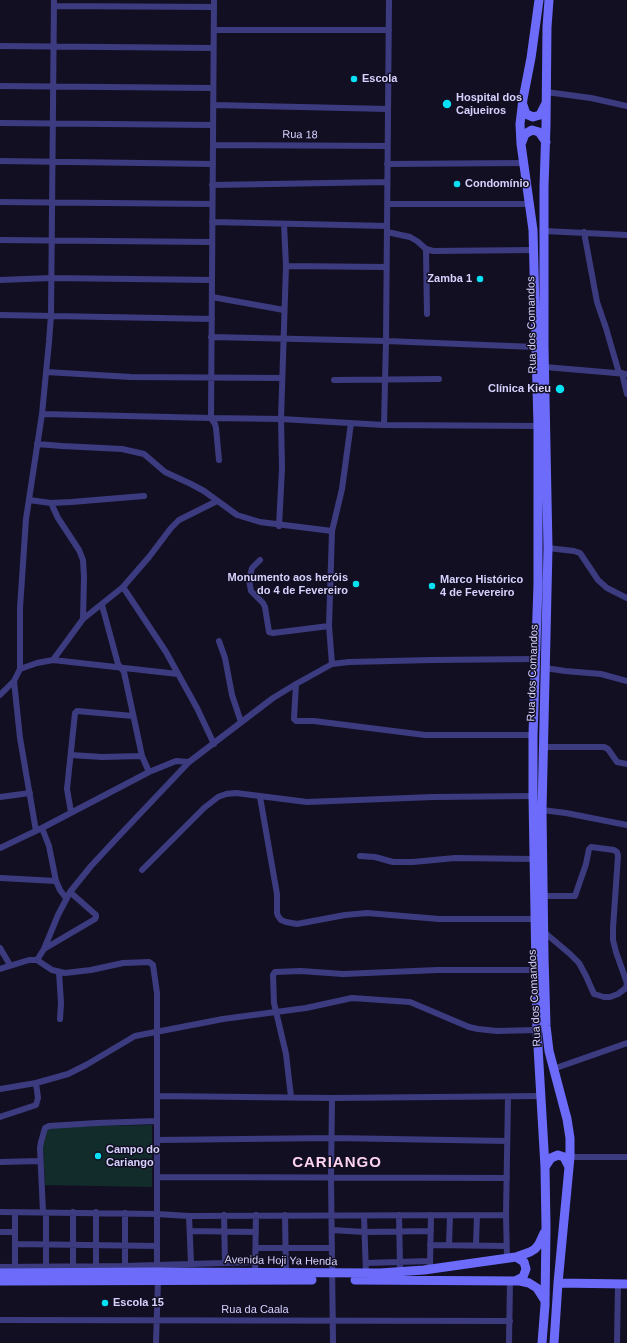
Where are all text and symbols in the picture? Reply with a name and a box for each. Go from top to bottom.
place label: Escola [362,72,397,86]
marker: Escola [349,74,359,84]
place label: Hospital dos Cajueiros [456,91,522,117]
marker: Hospital dos Cajueiros [441,98,453,110]
street label: Rua 18 [282,128,318,142]
place label: Condomínio [465,177,529,191]
marker: Condomínio [452,179,462,189]
place label: Zamba 1 [427,272,472,286]
marker: Zamba 1 [475,274,485,284]
street label: Rua dos Comandos [525,276,539,374]
place label: Clínica Kieu [488,382,551,396]
marker: Clínica Kieu [554,383,566,395]
place label: Monumento aos heróis do 4 de Fevereiro [228,571,348,597]
place label: Marco Histórico 4 de Fevereiro [440,573,523,599]
marker: Monumento aos heróis do 4 de Fevereiro [351,579,361,589]
marker: Marco Histórico 4 de Fevereiro [427,581,437,591]
street label: Rua dos Comandos [525,624,541,722]
street label: Rua dos Comandos [526,949,544,1047]
place label: Campo do Cariango [106,1143,160,1169]
marker: Campo do Cariango [93,1151,103,1161]
district label: CARIANGO [292,1154,382,1172]
street label: Avenida Hoji Ya Henda [225,1253,337,1269]
place label: Escola 15 [113,1296,164,1310]
marker: Escola 15 [100,1298,110,1308]
street label: Rua da Caala [221,1303,289,1317]

